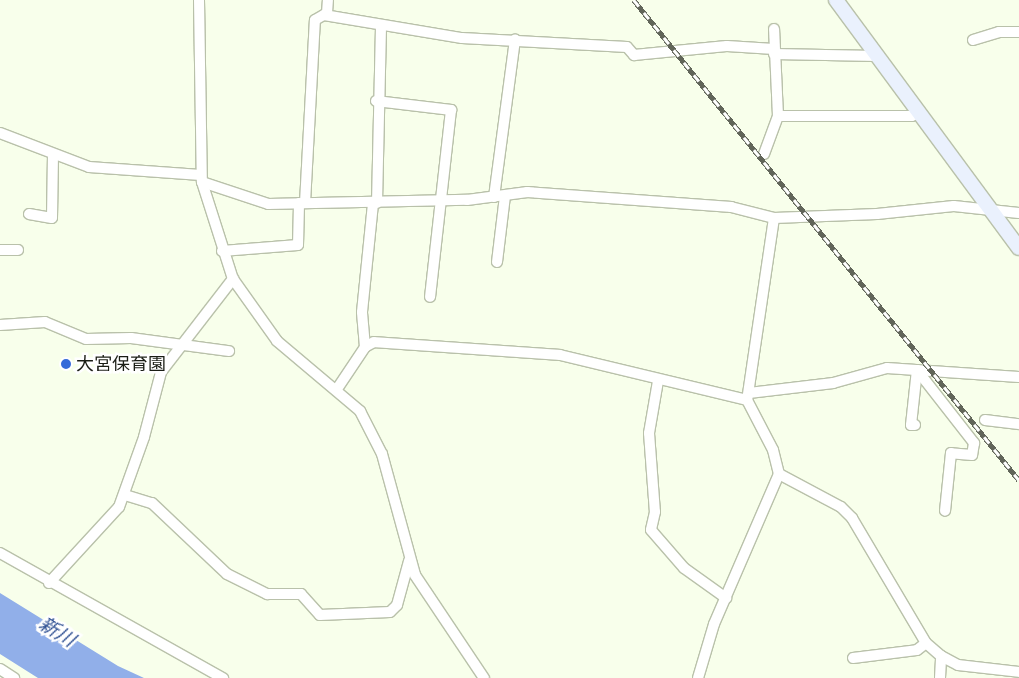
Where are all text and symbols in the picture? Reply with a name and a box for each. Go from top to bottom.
place label: 大宮保育園 [76,353,166,375]
marker: 大宮保育園 [60,358,72,370]
water label: 新川 [35,612,79,652]

